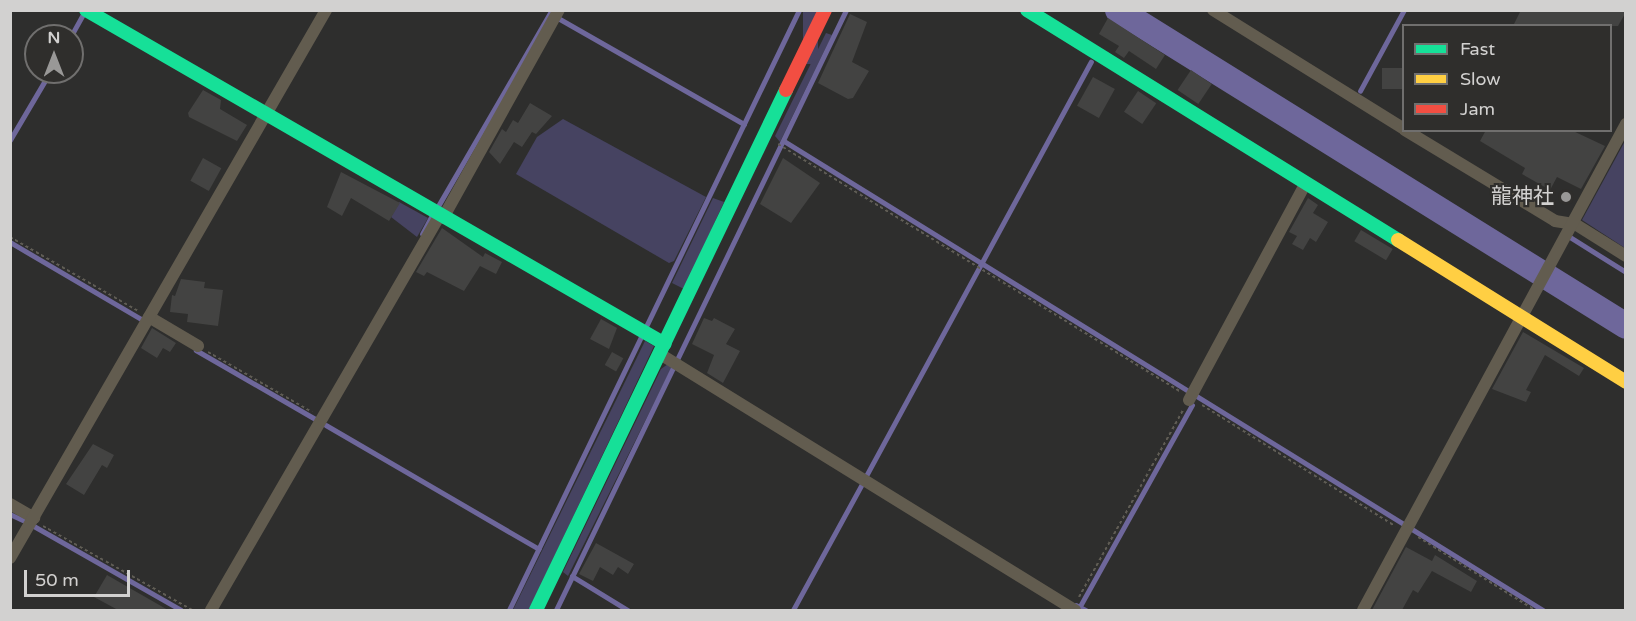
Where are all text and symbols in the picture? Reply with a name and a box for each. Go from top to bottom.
north arrow [24,24,84,84]
legend [1402,24,1612,132]
text: N [48,28,60,48]
text: Fast [1460,38,1495,60]
text: Slow [1460,68,1501,90]
text: Jam [1460,98,1495,120]
place label: 龍神社 [1491,184,1554,210]
marker: 龍神社 [1559,190,1573,204]
scale bar [27,558,134,596]
text: 50 m [35,569,79,591]

